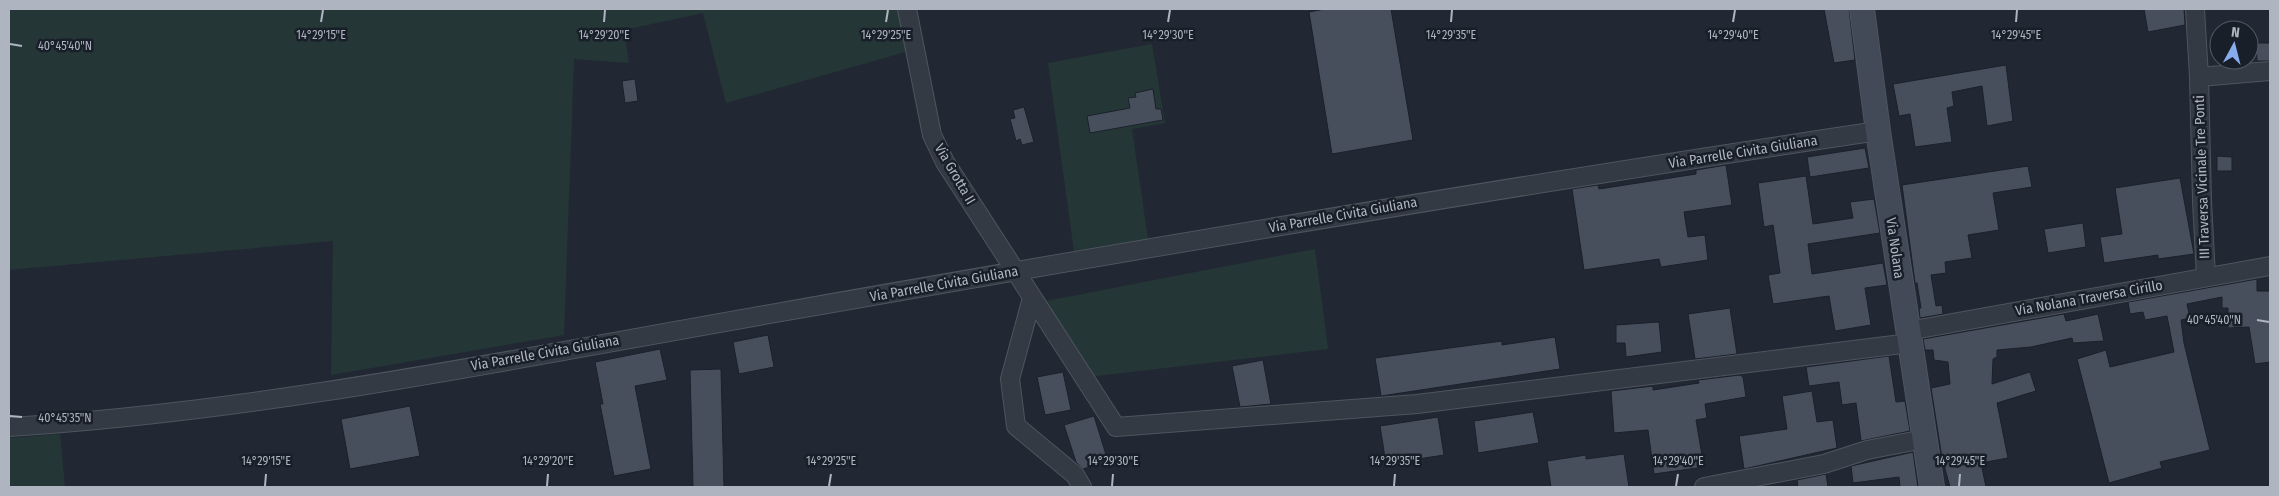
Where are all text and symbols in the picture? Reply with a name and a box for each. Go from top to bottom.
north arrow [2209,20,2259,70]
text: N [2230,24,2241,42]
text: 14°29'15"E [296,28,346,42]
text: 14°29'20"E [578,28,630,42]
text: 14°29'25"E [861,28,911,42]
text: 14°29'30"E [1142,28,1194,42]
text: 14°29'35"E [1426,28,1477,42]
text: 14°29'40"E [1707,28,1759,42]
text: 14°29'45"E [1991,28,2041,42]
text: 40°45'40"N [38,39,92,53]
street label: III Traversa Vicinale Tre Ponti [2191,95,2213,259]
street label: Via Parrelle Civita Giuliana [1667,132,1819,172]
street label: Via Grotta II [931,141,979,207]
street label: Via Parrelle Civita Giuliana [1268,194,1419,236]
street label: Via Nolana [1882,216,1908,280]
street label: Via Parrelle Civita Giuliana [869,263,1020,305]
street label: Via Nolana Traversa Cirillo [2014,277,2164,319]
text: 40°45'40"N [2187,313,2241,327]
street label: Via Parrelle Civita Giuliana [470,332,621,374]
text: 40°45'35"N [38,411,92,425]
text: 14°29'15"E [241,454,291,468]
text: 14°29'20"E [522,454,574,468]
text: 14°29'25"E [806,454,856,468]
text: 14°29'30"E [1087,454,1139,468]
text: 14°29'35"E [1370,454,1421,468]
text: 14°29'40"E [1652,454,1704,468]
text: 14°29'45"E [1935,454,1985,468]

